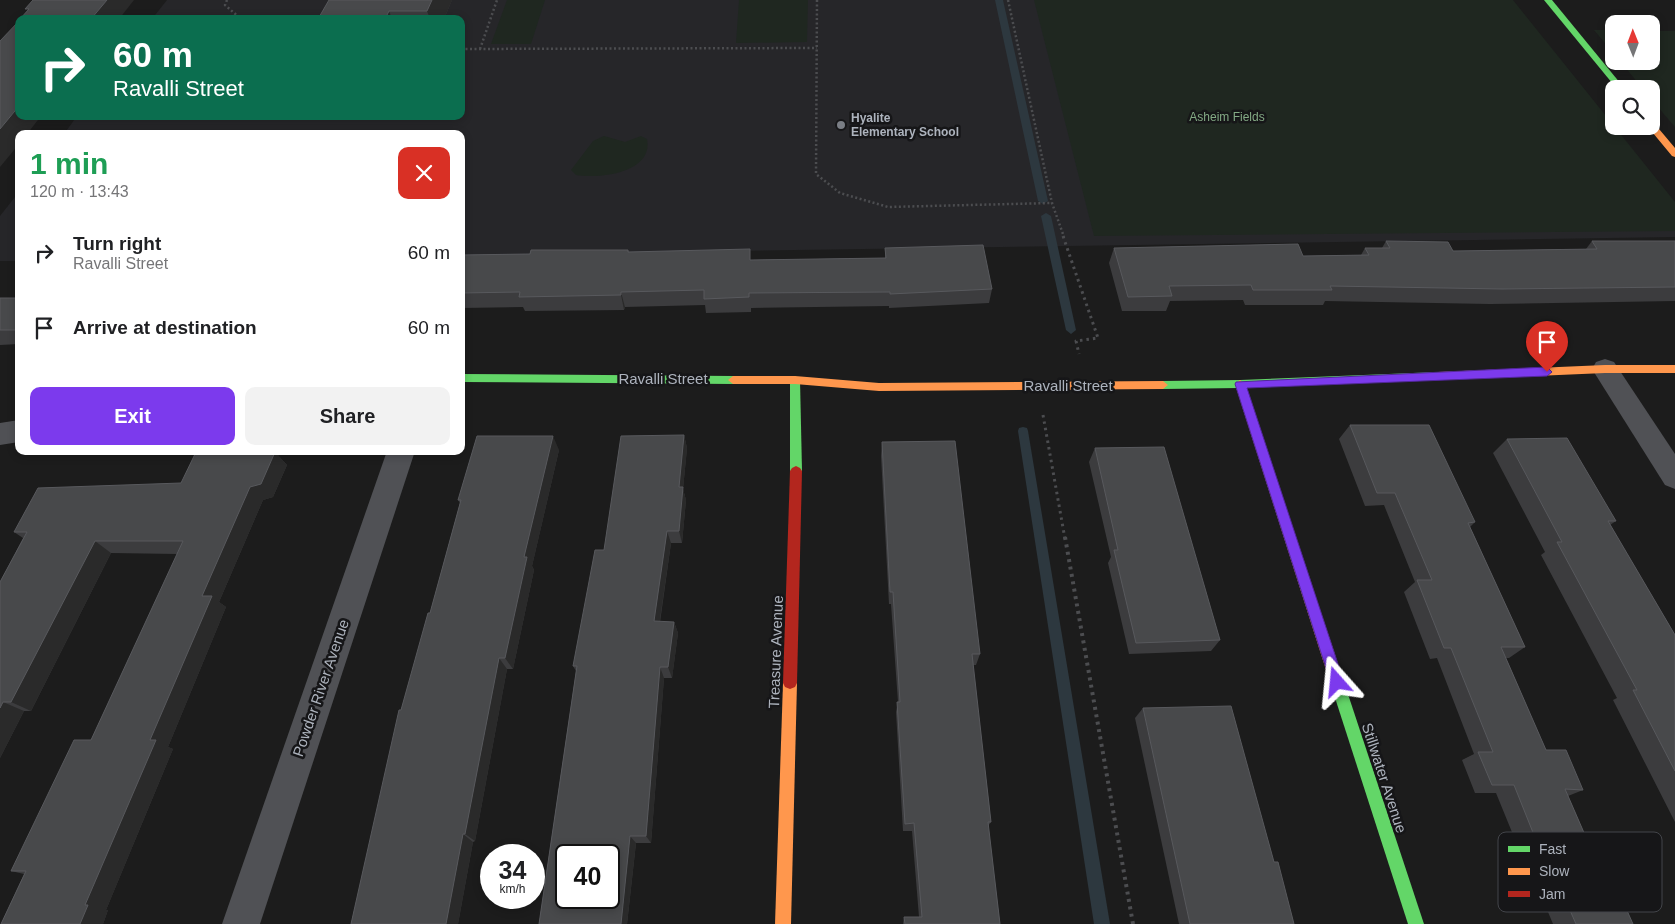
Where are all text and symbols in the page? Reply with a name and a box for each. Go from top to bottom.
north arrow [1605,15,1660,70]
map controls [1605,15,1660,135]
icon: right [30,35,95,100]
text: 60 m [113,35,193,74]
text: Ravalli Street [113,76,244,101]
button: search [1605,80,1660,135]
park label: Asheim Fields [1189,110,1265,124]
place label: Hyalite Elementary School [851,111,959,139]
marker: Hyalite Elementary School [835,119,847,131]
text: 1 min [30,147,108,180]
button: close [398,147,450,199]
text: 120 m · 13:43 [30,183,129,200]
text: Turn right [73,233,161,254]
icon: right [30,239,58,267]
text: 60 m [408,242,450,263]
text: Ravalli Street [73,255,168,272]
icon: arrive [30,314,58,342]
text: Arrive at destination [73,317,257,338]
text: 60 m [408,317,450,338]
pin [1526,321,1568,372]
icon: arrive [1533,328,1561,356]
street label: Ravalli Street [618,370,708,387]
street label: Ravalli Street [1023,377,1113,394]
button: Exit [30,387,235,445]
button: Share [245,387,450,445]
street label: Treasure Avenue [765,595,786,709]
street label: Powder River Avenue [289,617,352,759]
position arrow [1310,655,1362,707]
street label: Stillwater Avenue [1359,721,1410,835]
legend [1498,832,1662,912]
text: Fast [1539,841,1566,857]
speed limit sign: 40 [555,844,620,909]
text: 34 [499,856,526,884]
text: Slow [1539,863,1570,879]
text: km/h [499,882,526,896]
text: Jam [1539,886,1565,902]

